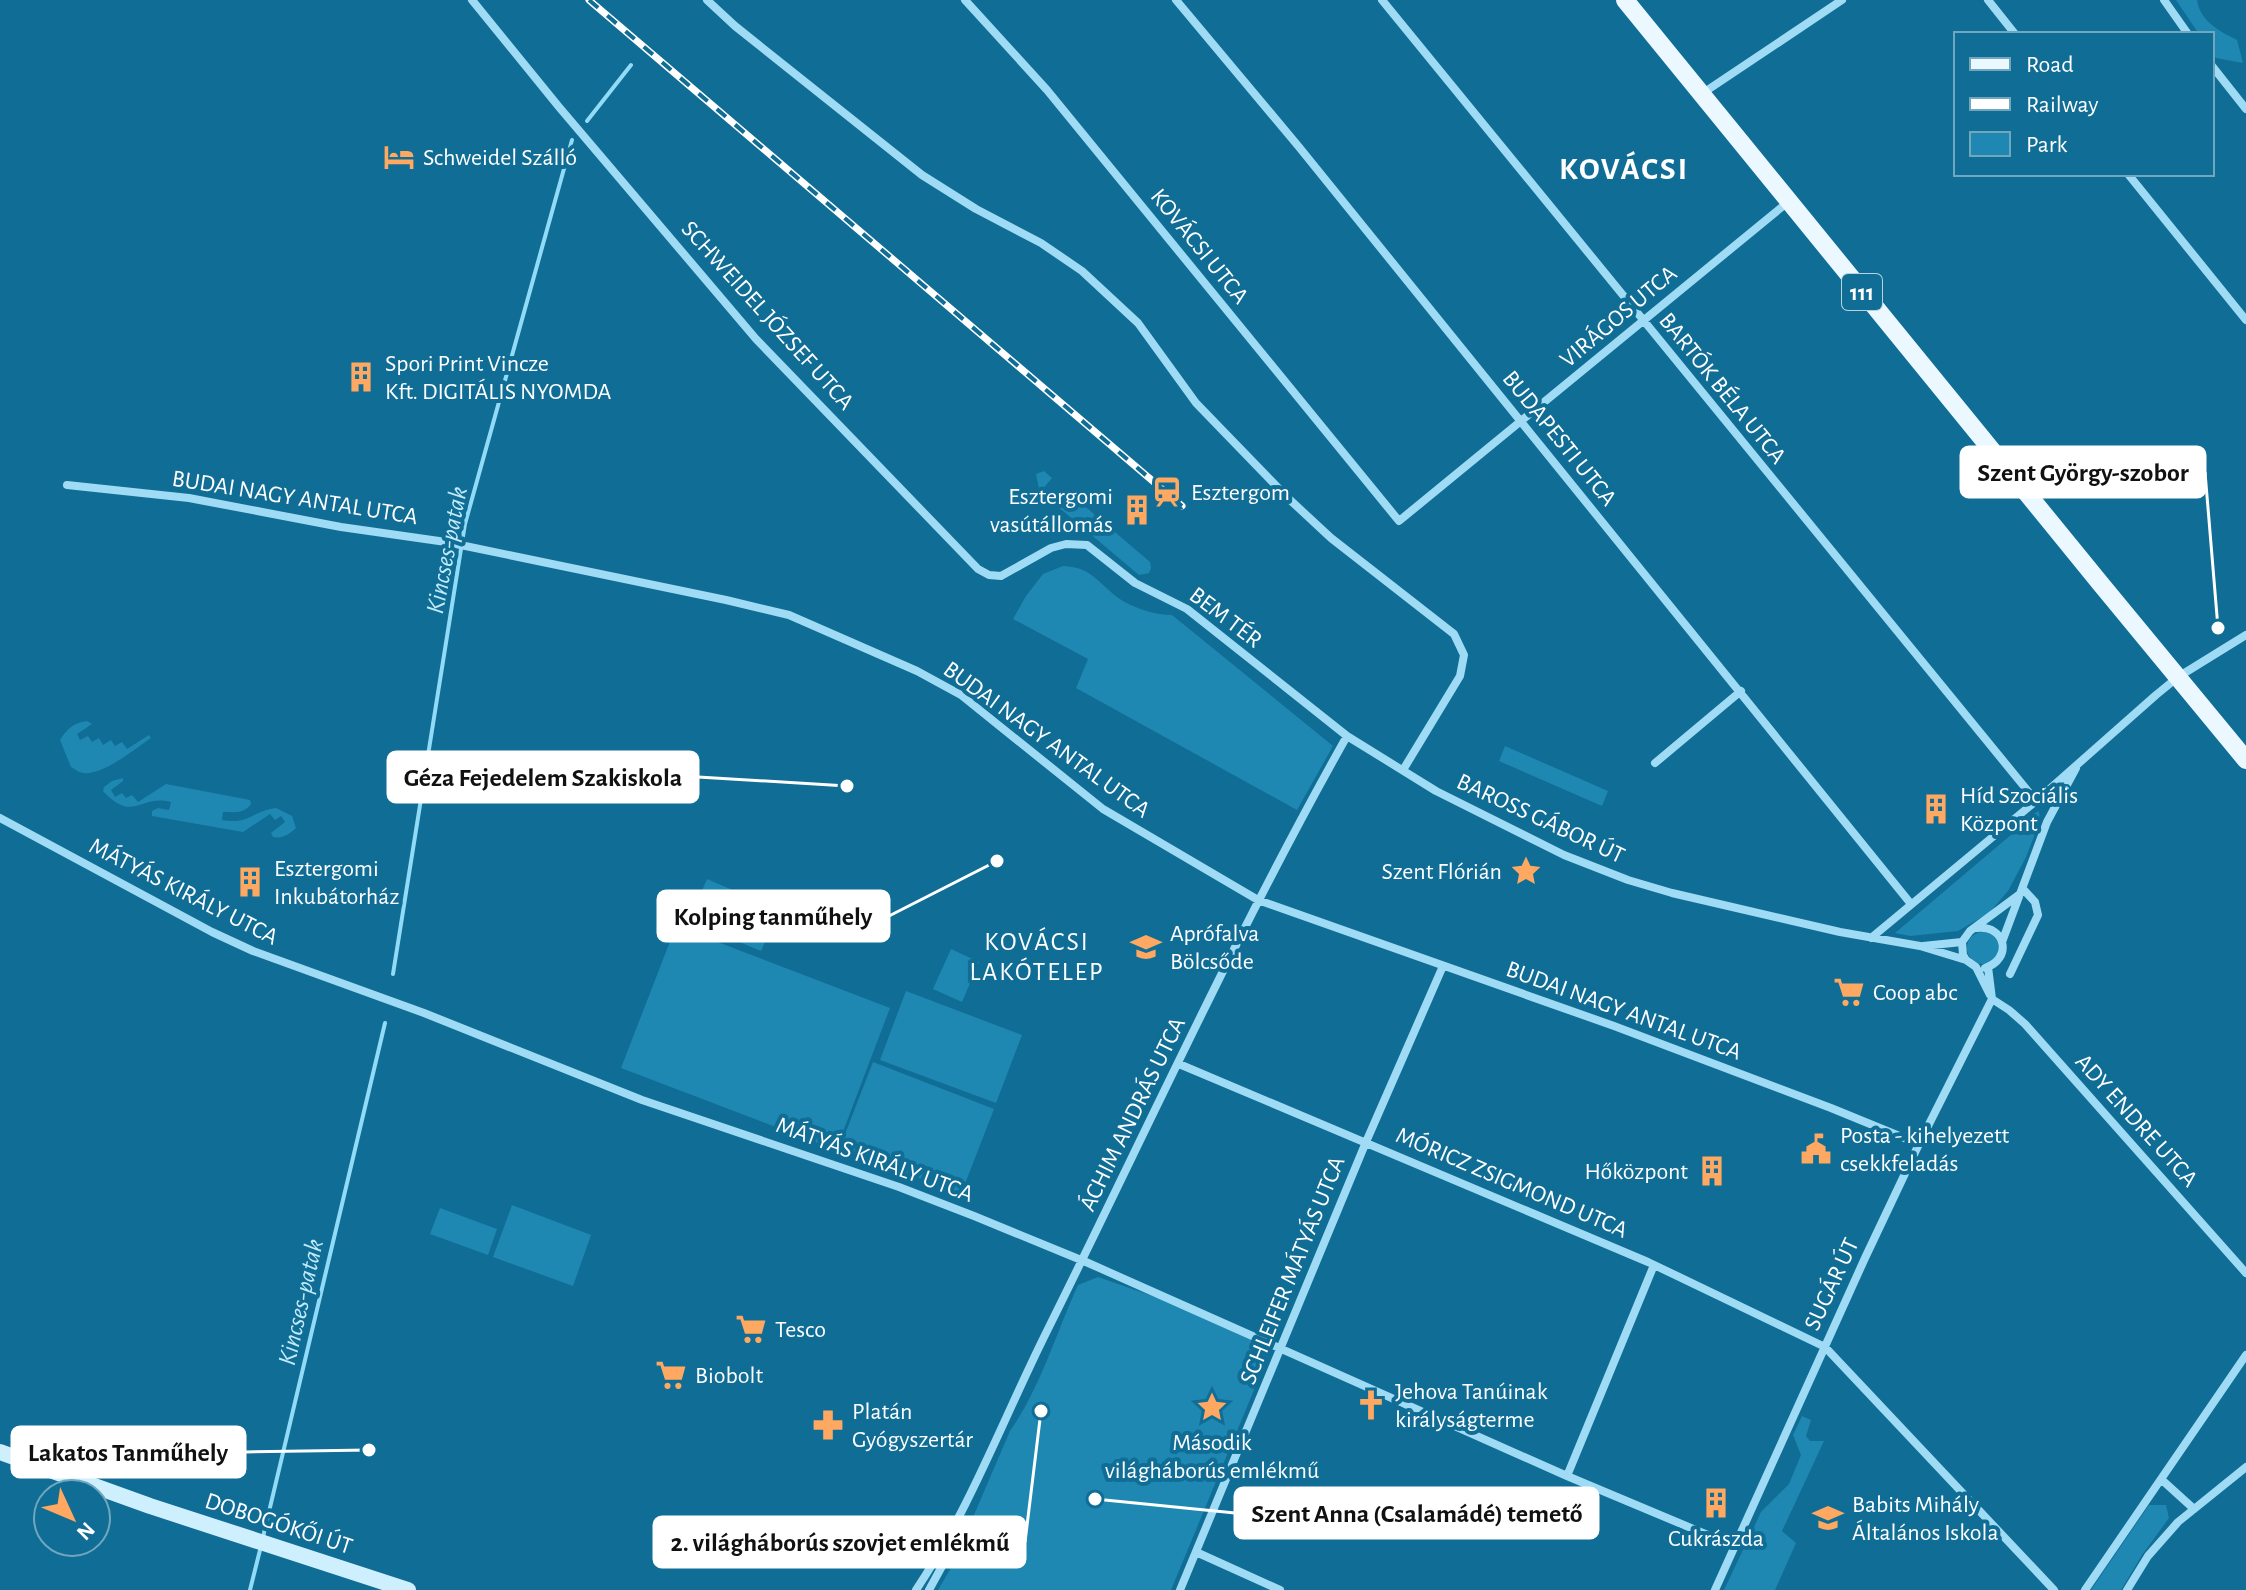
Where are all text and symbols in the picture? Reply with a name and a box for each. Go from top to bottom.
legend [1954,32,2214,176]
text: Road [2026,53,2074,77]
text: Railway [2026,93,2098,117]
text: Park [2026,133,2067,157]
hotel icon: Schweidel Szálló [382,140,416,174]
place label: Schweidel Szálló [423,146,577,170]
district label: KOVÁCSI [1559,151,1689,185]
street label: KOVÁCSI UTCA [1146,183,1254,309]
street label: SCHWEIDEL JÓZSEF UTCA [676,215,860,415]
street label: VIRÁGOS UTCA [1555,260,1682,372]
road number: 111 [1842,274,1882,310]
street label: BARTÓK BÉLA UTCA [1654,307,1792,469]
place label: Spori Print Vincze Kft. DIGITÁLIS NYOMDA [385,352,612,404]
building icon: Spori Print Vincze Kft. DIGITÁLIS NYOMDA [344,360,378,394]
street label: BUDAPESTI UTCA [1498,366,1621,511]
callout: Szent György-szobor [1961,447,2205,497]
text: Szent György-szobor [1977,460,2189,486]
street label: BUDAI NAGY ANTAL UTCA [170,467,420,529]
station icon: Esztergom [1150,475,1184,509]
place label: Esztergom [1191,481,1290,505]
water label: Kincses-patak [422,484,472,616]
place label: Esztergomi vasútállomás [990,485,1113,537]
building icon: Esztergomi vasútállomás [1120,493,1154,527]
street label: BEM TÉR [1185,581,1267,653]
street label: BUDAI NAGY ANTAL UTCA [939,657,1154,823]
callout: Géza Fejedelem Szakiskola [388,752,698,802]
text: Géza Fejedelem Szakiskola [404,765,682,791]
street label: BAROSS GÁBOR ÚT [1453,768,1629,868]
place label: Híd Szociális Központ [1960,784,2078,836]
building icon: Híd Szociális Központ [1919,792,1953,826]
street label: MÁTYÁS KIRÁLY UTCA [85,832,283,950]
place icon: Szent Flórián [1509,854,1543,888]
place label: Esztergomi Inkubátorház [274,857,399,909]
place label: Szent Flórián [1381,860,1502,884]
building icon: Esztergomi Inkubátorház [233,865,267,899]
callout: Kolping tanműhely [658,891,889,941]
text: Kolping tanműhely [674,904,873,930]
place label: Aprófalva Bölcsőde [1170,922,1259,974]
district label: KOVÁCSI LAKÓTELEP [969,927,1105,985]
school or university icon: Aprófalva Bölcsőde [1129,930,1163,964]
street label: BUDAI NAGY ANTAL UTCA [1503,957,1745,1065]
supermarket icon: Coop abc [1832,975,1866,1009]
place label: Coop abc [1873,981,1957,1005]
street label: ÁCHIM ANDRÁS UTCA [1074,1013,1190,1215]
street label: ADY ENDRE UTCA [2071,1050,2202,1192]
street label: MÁTYÁS KIRÁLY UTCA [773,1111,977,1207]
street label: MÓRICZ ZSIGMOND UTCA [1392,1121,1632,1243]
place label: Posta - kihelyezett csekkfeladás [1840,1124,2010,1176]
public building icon: Posta - kihelyezett csekkfeladás [1799,1132,1833,1166]
street label: SCHLEIFER MÁTYÁS UTCA [1234,1152,1350,1388]
building icon: Hőközpont [1695,1154,1729,1188]
place label: Hőközpont [1585,1160,1688,1184]
street label: SUGÁR ÚT [1798,1234,1864,1334]
water label: Kincses-patak [274,1237,328,1368]
supermarket icon: Tesco [734,1312,768,1346]
place label: Tesco [775,1318,826,1342]
supermarket icon: Biobolt [654,1358,688,1392]
place label: Biobolt [695,1364,764,1388]
place label: Jehova Tanúinak királyságterme [1395,1380,1548,1432]
church icon: Jehova Tanúinak királyságterme [1354,1388,1388,1422]
place icon: Második világháborús emlékmű [1195,1390,1229,1424]
place label: Platán Gyógyszertár [852,1400,973,1452]
pharmacy icon: Platán Gyógyszertár [811,1408,845,1442]
callout: Lakatos Tanműhely [12,1427,245,1477]
place label: Második világháborús emlékmű [1105,1431,1319,1483]
text: Lakatos Tanműhely [28,1440,229,1466]
north arrow [32,1478,112,1558]
building icon: Cukrászda [1699,1486,1733,1520]
street label: DOBOGÓKŐI ÚT [202,1487,356,1559]
callout: Szent Anna (Csalamádé) temető [1235,1488,1598,1538]
place label: Babits Mihály Általános Iskola [1852,1493,1999,1545]
text: Szent Anna (Csalamádé) temető [1251,1501,1583,1527]
school or university icon: Babits Mihály Általános Iskola [1811,1501,1845,1535]
callout: 2. világháborús szovjet emlékmű [654,1517,1025,1567]
text: N [72,1518,99,1544]
place label: Cukrászda [1668,1527,1764,1551]
text: 2. világháborús szovjet emlékmű [670,1530,1010,1556]

